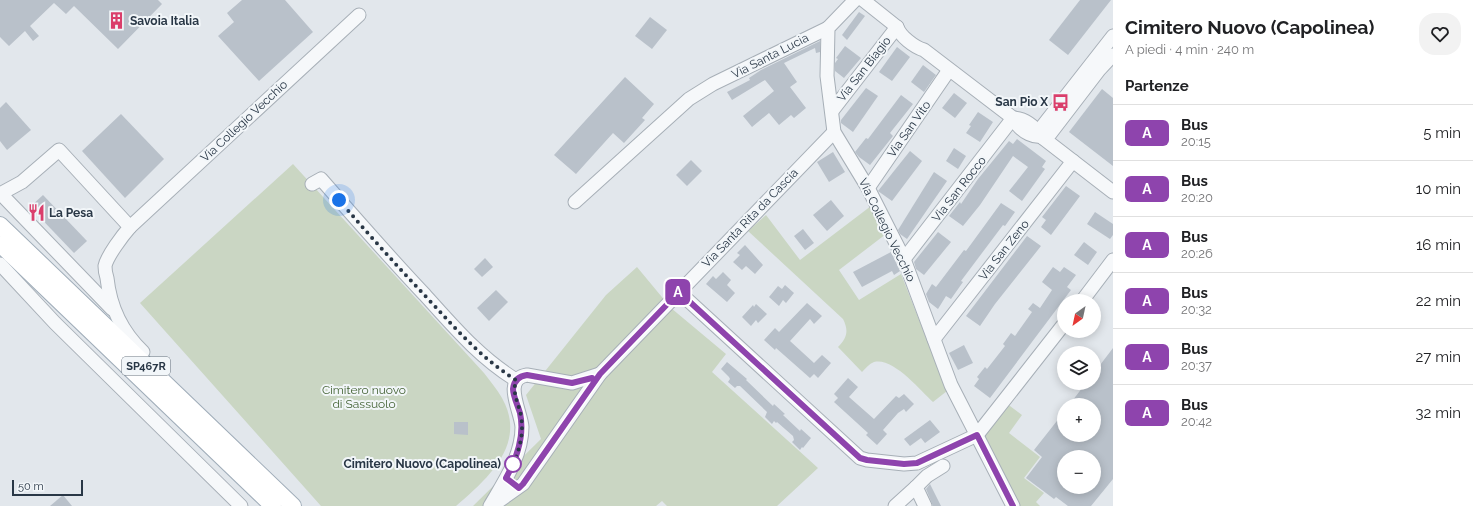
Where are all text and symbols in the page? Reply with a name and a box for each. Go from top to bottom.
building icon: Savoia Italia [107,11,127,31]
button: heart [1419,13,1461,55]
place label: Savoia Italia [130,14,199,28]
text: Cimitero Nuovo (Capolinea) [1125,16,1374,38]
street label: Via Santa Lucia [729,31,811,81]
street label: Via San Biagio [834,34,894,104]
text: A piedi · 4 min · 240 m [1125,42,1254,57]
street label: Via Collegio Vecchio [198,77,290,165]
text: Partenze [1125,77,1189,95]
bus stop icon: San Pio X [1051,92,1071,112]
place label: San Pio X [995,95,1048,109]
street label: Via San Vito [884,98,934,160]
text: Bus [1181,116,1208,134]
text: 5 min [1423,124,1461,142]
text: A [1142,125,1152,141]
text: 20:15 [1181,134,1211,149]
street label: Via San Rocco [929,153,989,225]
street label: Via Santa Rita da Cascia [699,166,801,270]
text: Bus [1181,172,1208,190]
street label: Via Collegio Vecchio [856,176,918,284]
text: 10 min [1416,180,1461,198]
text: A [1142,181,1152,197]
your location [329,190,349,210]
text: 20:20 [1181,190,1213,205]
restaurant icon: La Pesa [26,203,46,223]
place label: La Pesa [49,206,93,220]
street label: Via San Zeno [976,217,1032,283]
text: Bus [1181,228,1208,246]
text: 16 min [1416,236,1461,254]
text: A [1142,237,1152,253]
text: 20:26 [1181,246,1213,261]
line badge: A [665,279,691,305]
text: A [673,284,683,300]
text: Bus [1181,284,1208,302]
text: 22 min [1416,292,1461,310]
text: A [1142,293,1152,309]
north arrow [1057,294,1101,338]
map controls [1057,294,1101,494]
text: 20:32 [1181,302,1212,317]
text: Bus [1181,340,1208,358]
button: layers [1057,346,1101,390]
text: 27 min [1416,348,1461,366]
text: A [1142,349,1152,365]
road number: SP467R [122,357,170,375]
text: 20:37 [1181,358,1212,373]
park label: Cimitero nuovo di Sassuolo [322,383,406,411]
text: Bus [1181,396,1208,414]
button: + [1057,398,1101,442]
text: 32 min [1416,404,1461,422]
text: A [1142,405,1152,421]
text: 20:42 [1181,414,1212,429]
button: − [1057,450,1101,494]
marker: Cimitero Nuovo (Capolinea) [504,455,522,473]
place label: Cimitero Nuovo (Capolinea) [344,457,501,471]
scale bar [12,478,83,497]
text: 50 m [18,480,44,493]

